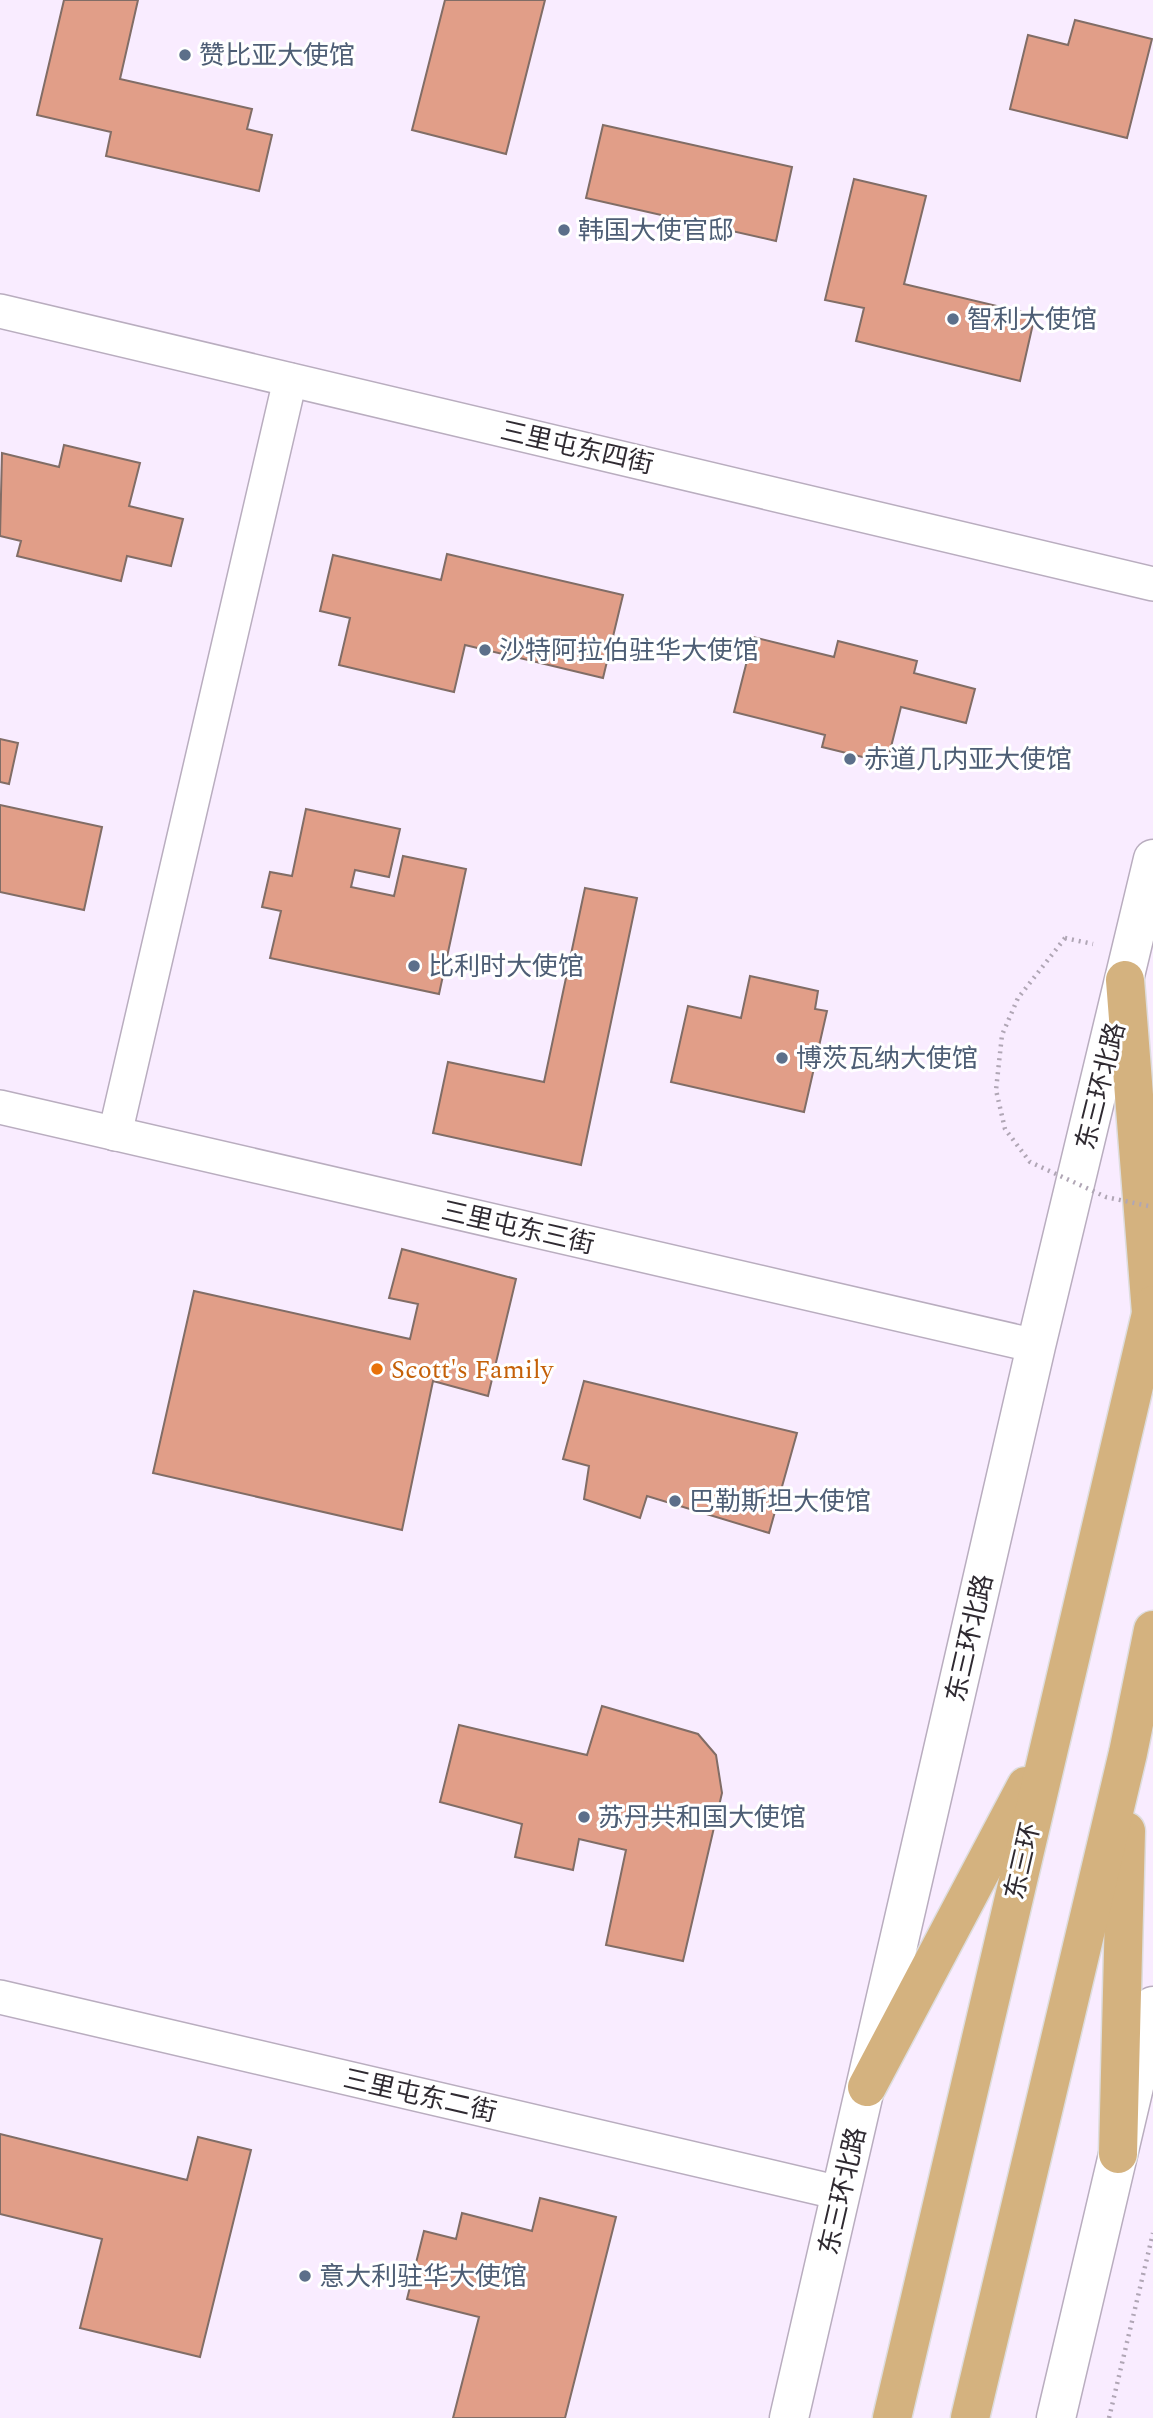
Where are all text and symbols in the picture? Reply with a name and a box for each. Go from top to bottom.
place label: 赞比亚大使馆 [199,36,355,76]
marker: 赞比亚大使馆 [177,47,193,63]
place label: 韩国大使官邸 [578,211,734,251]
marker: 韩国大使官邸 [556,222,572,238]
place label: 智利大使馆 [967,300,1097,340]
marker: 智利大使馆 [945,311,961,327]
street label: 三里屯东四街 [496,411,657,485]
place label: 沙特阿拉伯驻华大使馆 [499,631,759,671]
marker: 沙特阿拉伯驻华大使馆 [477,642,493,658]
place label: 赤道几内亚大使馆 [864,740,1072,780]
marker: 赤道几内亚大使馆 [842,751,858,767]
place label: 比利时大使馆 [428,947,584,987]
marker: 比利时大使馆 [406,958,422,974]
street label: 东三环北路 [1066,1018,1136,1154]
place label: 博茨瓦纳大使馆 [796,1039,978,1079]
marker: 博茨瓦纳大使馆 [774,1050,790,1066]
street label: 三里屯东三街 [437,1191,598,1265]
place label: Scott's Family [391,1350,555,1390]
marker: Scott's Family [369,1361,385,1377]
place label: 巴勒斯坦大使馆 [689,1482,871,1522]
marker: 巴勒斯坦大使馆 [667,1493,683,1509]
street label: 东三环北路 [936,1570,1004,1706]
place label: 苏丹共和国大使馆 [598,1798,806,1838]
marker: 苏丹共和国大使馆 [576,1809,592,1825]
street label: 东三环 [995,1819,1051,1904]
street label: 三里屯东二街 [339,2059,500,2133]
street label: 东三环北路 [809,2123,877,2259]
place label: 意大利驻华大使馆 [319,2257,527,2297]
marker: 意大利驻华大使馆 [297,2268,313,2284]

